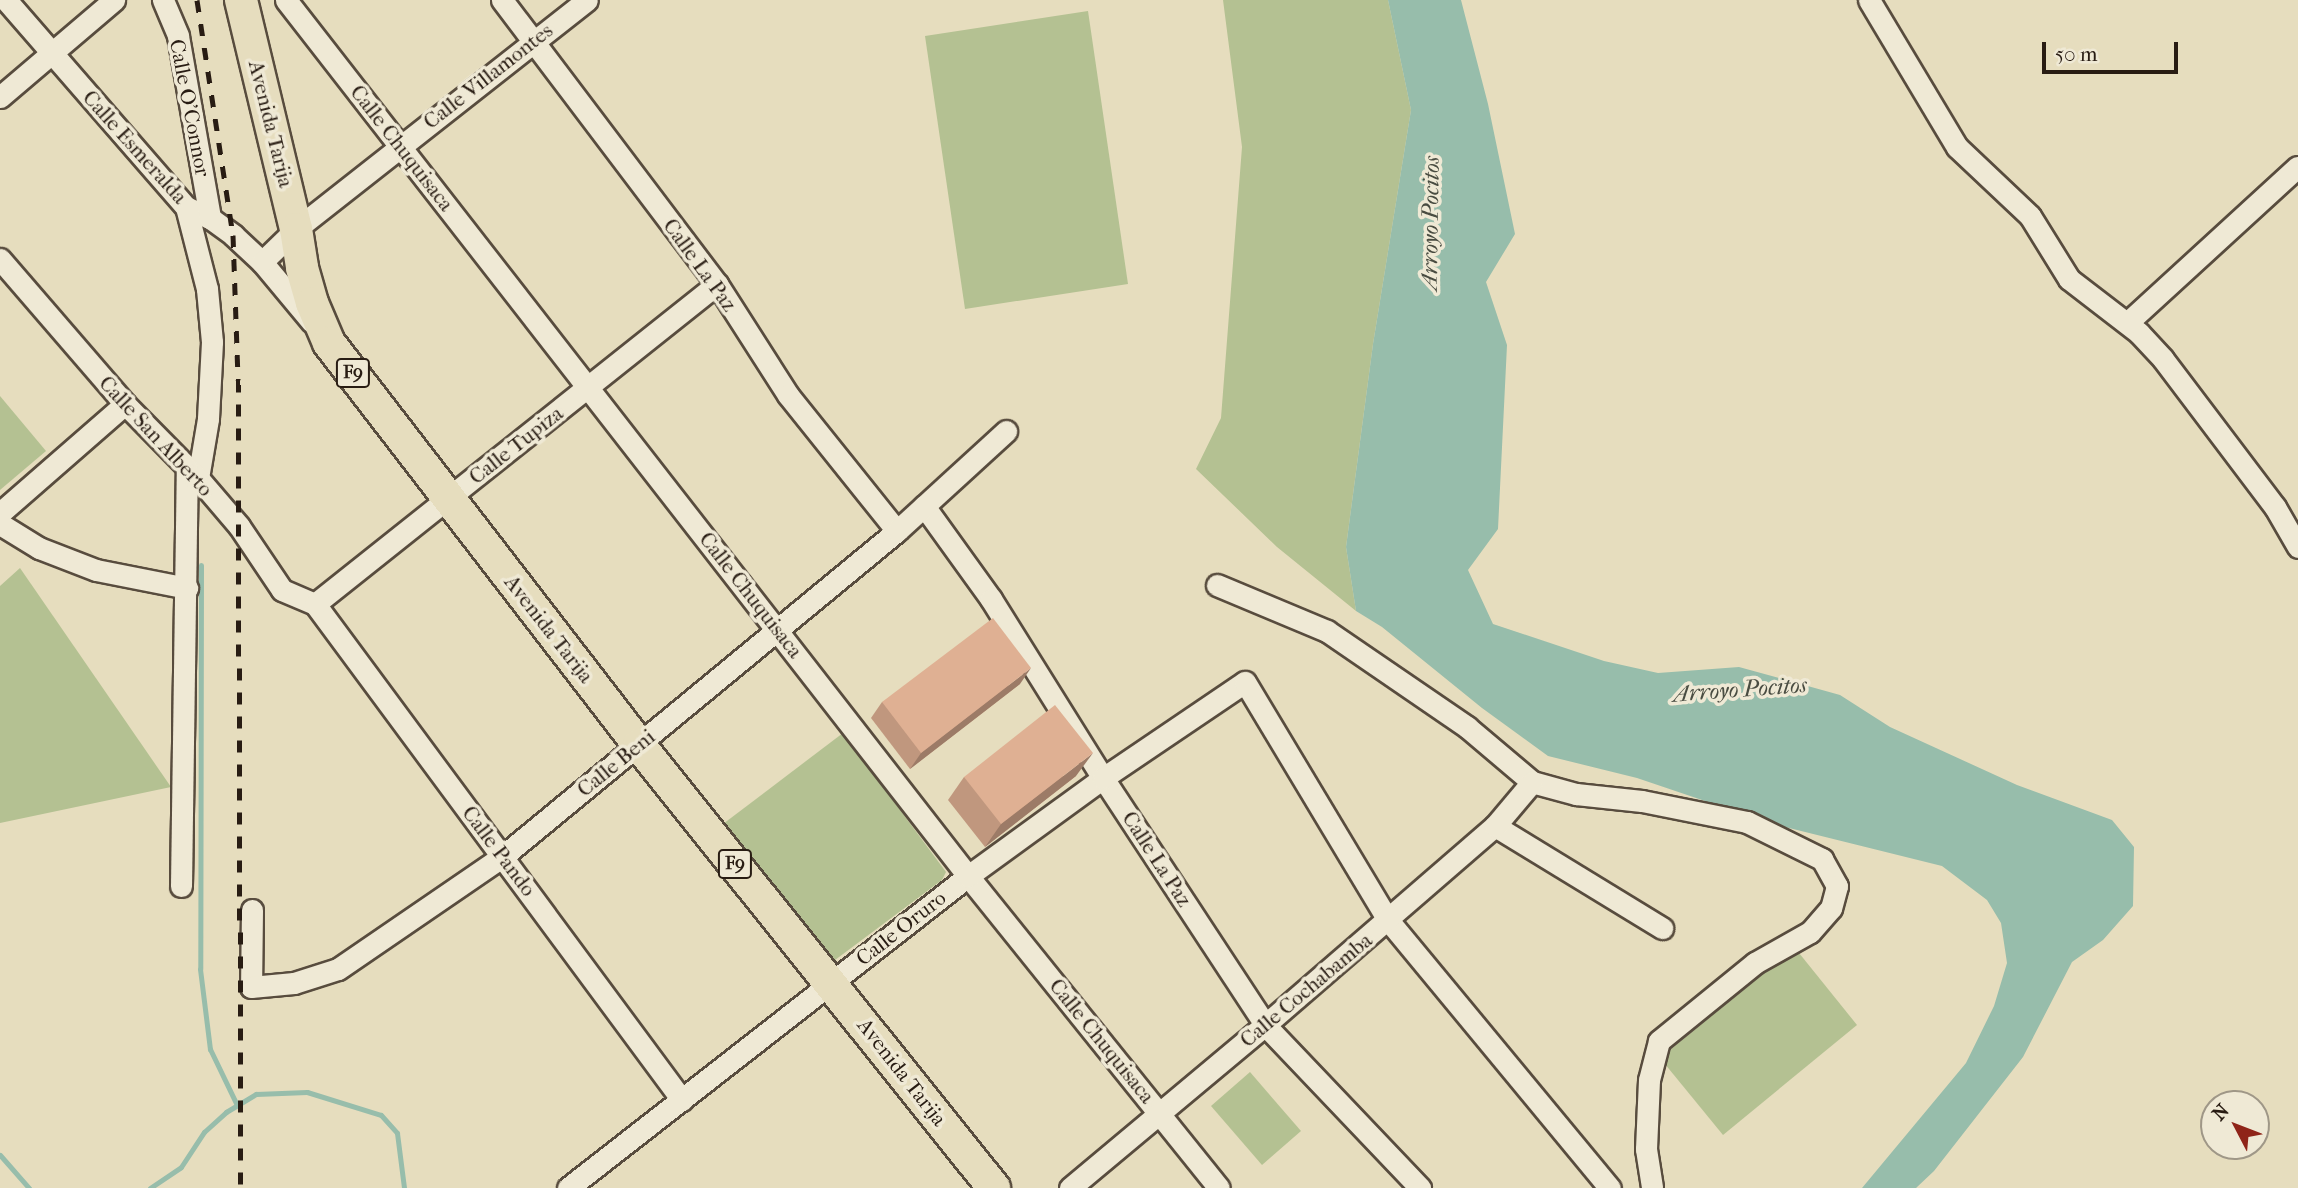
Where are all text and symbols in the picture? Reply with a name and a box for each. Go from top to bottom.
street label: Calle Villamontes [418,18,558,134]
scale bar [2046,28,2182,72]
street label: Calle O'Connor [164,37,216,179]
text: 50 m [2055,42,2098,66]
street label: Avenida Tarija [243,58,299,190]
street label: Calle Chuquisaca [345,80,459,216]
street label: Calle Esmeralda [77,85,193,209]
water label: Arroyo Pocitos [1416,156,1446,290]
street label: Calle La Paz [658,214,742,316]
road number: F9 [336,358,370,388]
street label: Calle San Alberto [94,371,218,501]
street label: Calle Tupiza [464,401,568,489]
street label: Calle Chuquisaca [694,527,808,663]
street label: Avenida Tarija [499,570,599,688]
water label: Arroyo Pocitos [1672,672,1808,708]
street label: Calle Beni [572,724,660,802]
street label: Calle Pando [457,801,541,901]
street label: Calle La Paz [1117,807,1197,911]
road number: F9 [718,848,752,880]
street label: Calle Oruro [851,885,951,971]
street label: Calle Cochabamba [1235,927,1377,1053]
street label: Calle Chuquisaca [1044,974,1160,1108]
street label: Avenida Tarija [852,1013,952,1131]
north arrow [2200,1090,2270,1160]
text: N [2208,1100,2234,1125]

